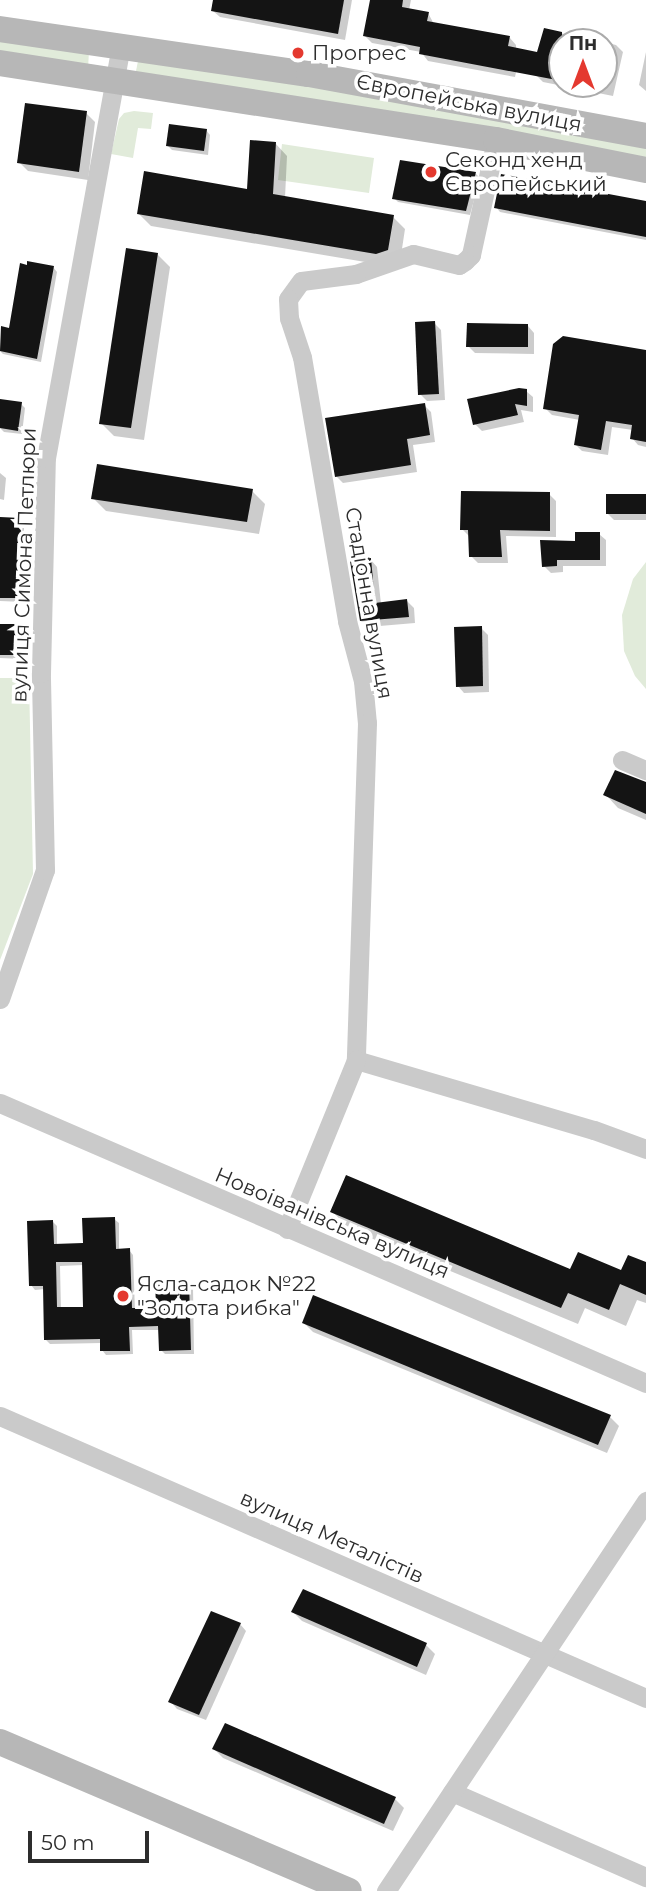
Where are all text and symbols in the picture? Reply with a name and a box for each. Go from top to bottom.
north arrow [548,28,618,98]
text: Пн [569,32,597,55]
place label: Прогрес [312,40,406,66]
marker: Прогрес [290,45,306,61]
street label: Європейська вулиця [354,69,584,137]
place label: Секонд хенд Європейський [445,147,607,197]
marker: Секонд хенд Європейський [423,164,439,180]
street label: вулиця Симона Петлюри [7,427,41,703]
street label: Стадіонна вулиця [340,505,398,701]
street label: Новоіванівська вулиця [211,1162,453,1284]
place label: Ясла-садок №22 "Золота рибка" [137,1271,316,1321]
marker: Ясла-садок №22 "Золота рибка" [115,1288,131,1304]
street label: вулиця Металістів [236,1485,428,1589]
scale bar [32,1818,152,1862]
text: 50 m [41,1830,95,1855]

